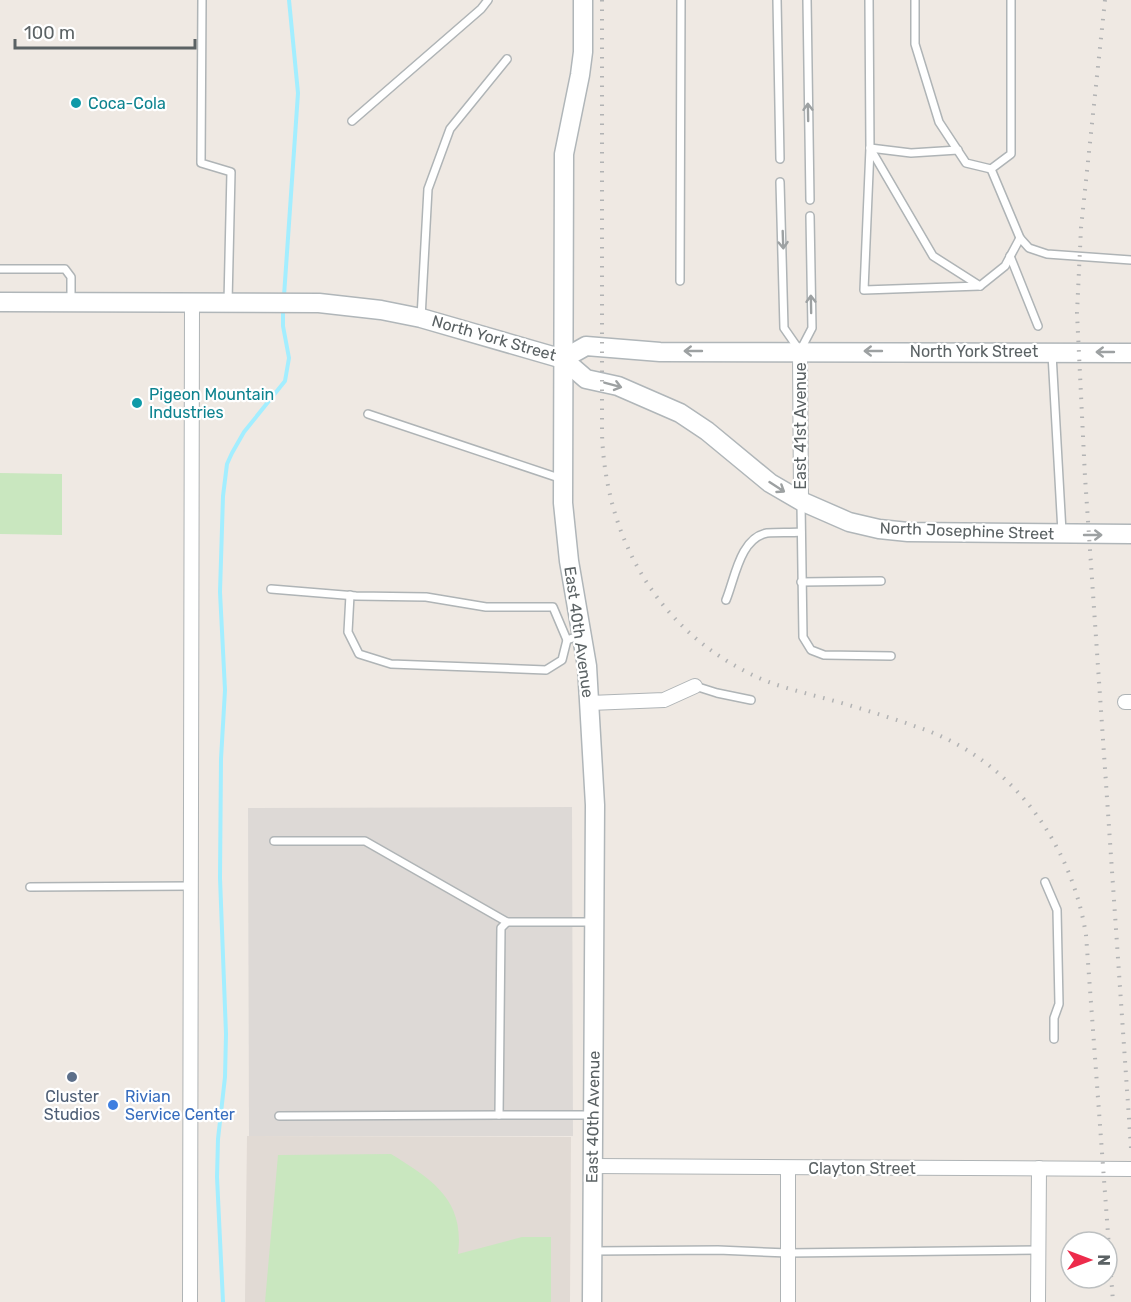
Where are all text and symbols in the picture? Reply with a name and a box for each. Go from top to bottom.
scale bar [15,12,195,50]
text: 100 m [24,22,75,44]
place label: Coca-Cola [88,94,166,113]
marker: Coca-Cola [69,96,83,110]
one-way arrow [802,103,814,123]
one-way arrow [777,230,788,250]
one-way arrow [805,295,817,315]
street label: North York Street [430,311,558,365]
street label: North York Street [910,342,1038,361]
one-way arrow [684,345,704,357]
one-way arrow [864,345,884,357]
one-way arrow [1095,346,1115,358]
street label: East 41st Avenue [791,362,810,490]
one-way arrow [603,380,622,392]
place label: Pigeon Mountain Industries [149,385,274,422]
marker: Pigeon Mountain Industries [130,396,144,410]
one-way arrow [768,482,785,494]
street label: North Josephine Street [879,518,1055,544]
one-way arrow [1082,529,1102,541]
street label: East 40th Avenue [560,565,598,699]
street label: East 40th Avenue [582,1051,604,1183]
marker: Cluster Studios [65,1070,79,1084]
place label: Cluster Studios [44,1087,100,1124]
place label: Rivian Service Center [125,1087,235,1124]
marker: Rivian Service Center [106,1098,120,1112]
street label: Clayton Street [808,1159,916,1178]
north arrow [1059,1230,1119,1290]
text: N [1094,1254,1113,1266]

